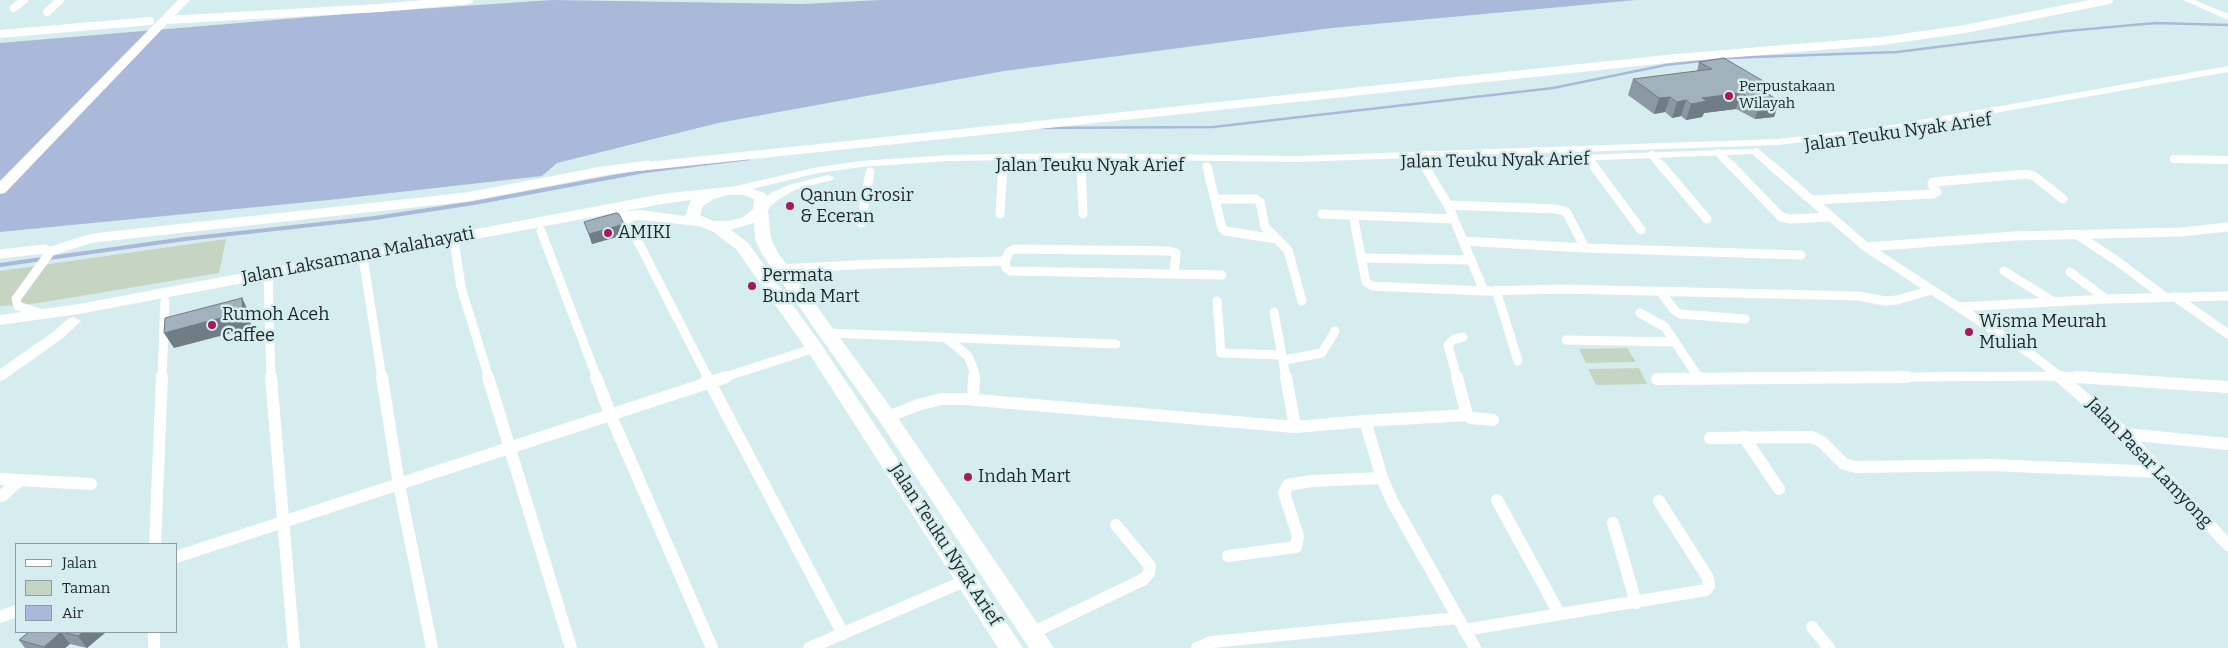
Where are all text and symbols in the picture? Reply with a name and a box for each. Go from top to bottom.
place label: Perpustakaan Wilayah [1739,78,1835,113]
marker: Perpustakaan Wilayah [1723,90,1735,102]
street label: Jalan Teuku Nyak Arief [1803,109,1993,157]
street label: Jalan Teuku Nyak Arief [1400,149,1590,173]
street label: Jalan Teuku Nyak Arief [996,155,1184,177]
place label: Qanun Grosir & Eceran [800,185,914,228]
marker: Qanun Grosir & Eceran [784,200,796,212]
place label: AMIKI [618,222,671,244]
street label: Jalan Laksamana Malahayati [240,223,476,289]
marker: AMIKI [602,227,614,239]
place label: Permata Bunda Mart [762,265,860,308]
marker: Permata Bunda Mart [746,280,758,292]
place label: Rumoh Aceh Caffee [222,304,329,346]
place label: Wisma Meurah Muliah [1979,311,2106,354]
marker: Rumoh Aceh Caffee [206,319,218,331]
marker: Wisma Meurah Muliah [1963,326,1975,338]
street label: Jalan Pasar Lamyong [2081,393,2217,533]
street label: Jalan Teuku Nyak Arief [885,460,1005,630]
place label: Indah Mart [978,466,1071,488]
marker: Indah Mart [962,471,974,483]
legend [15,543,178,633]
text: Jalan [62,554,97,572]
text: Taman [62,579,110,597]
text: Air [62,604,83,622]

